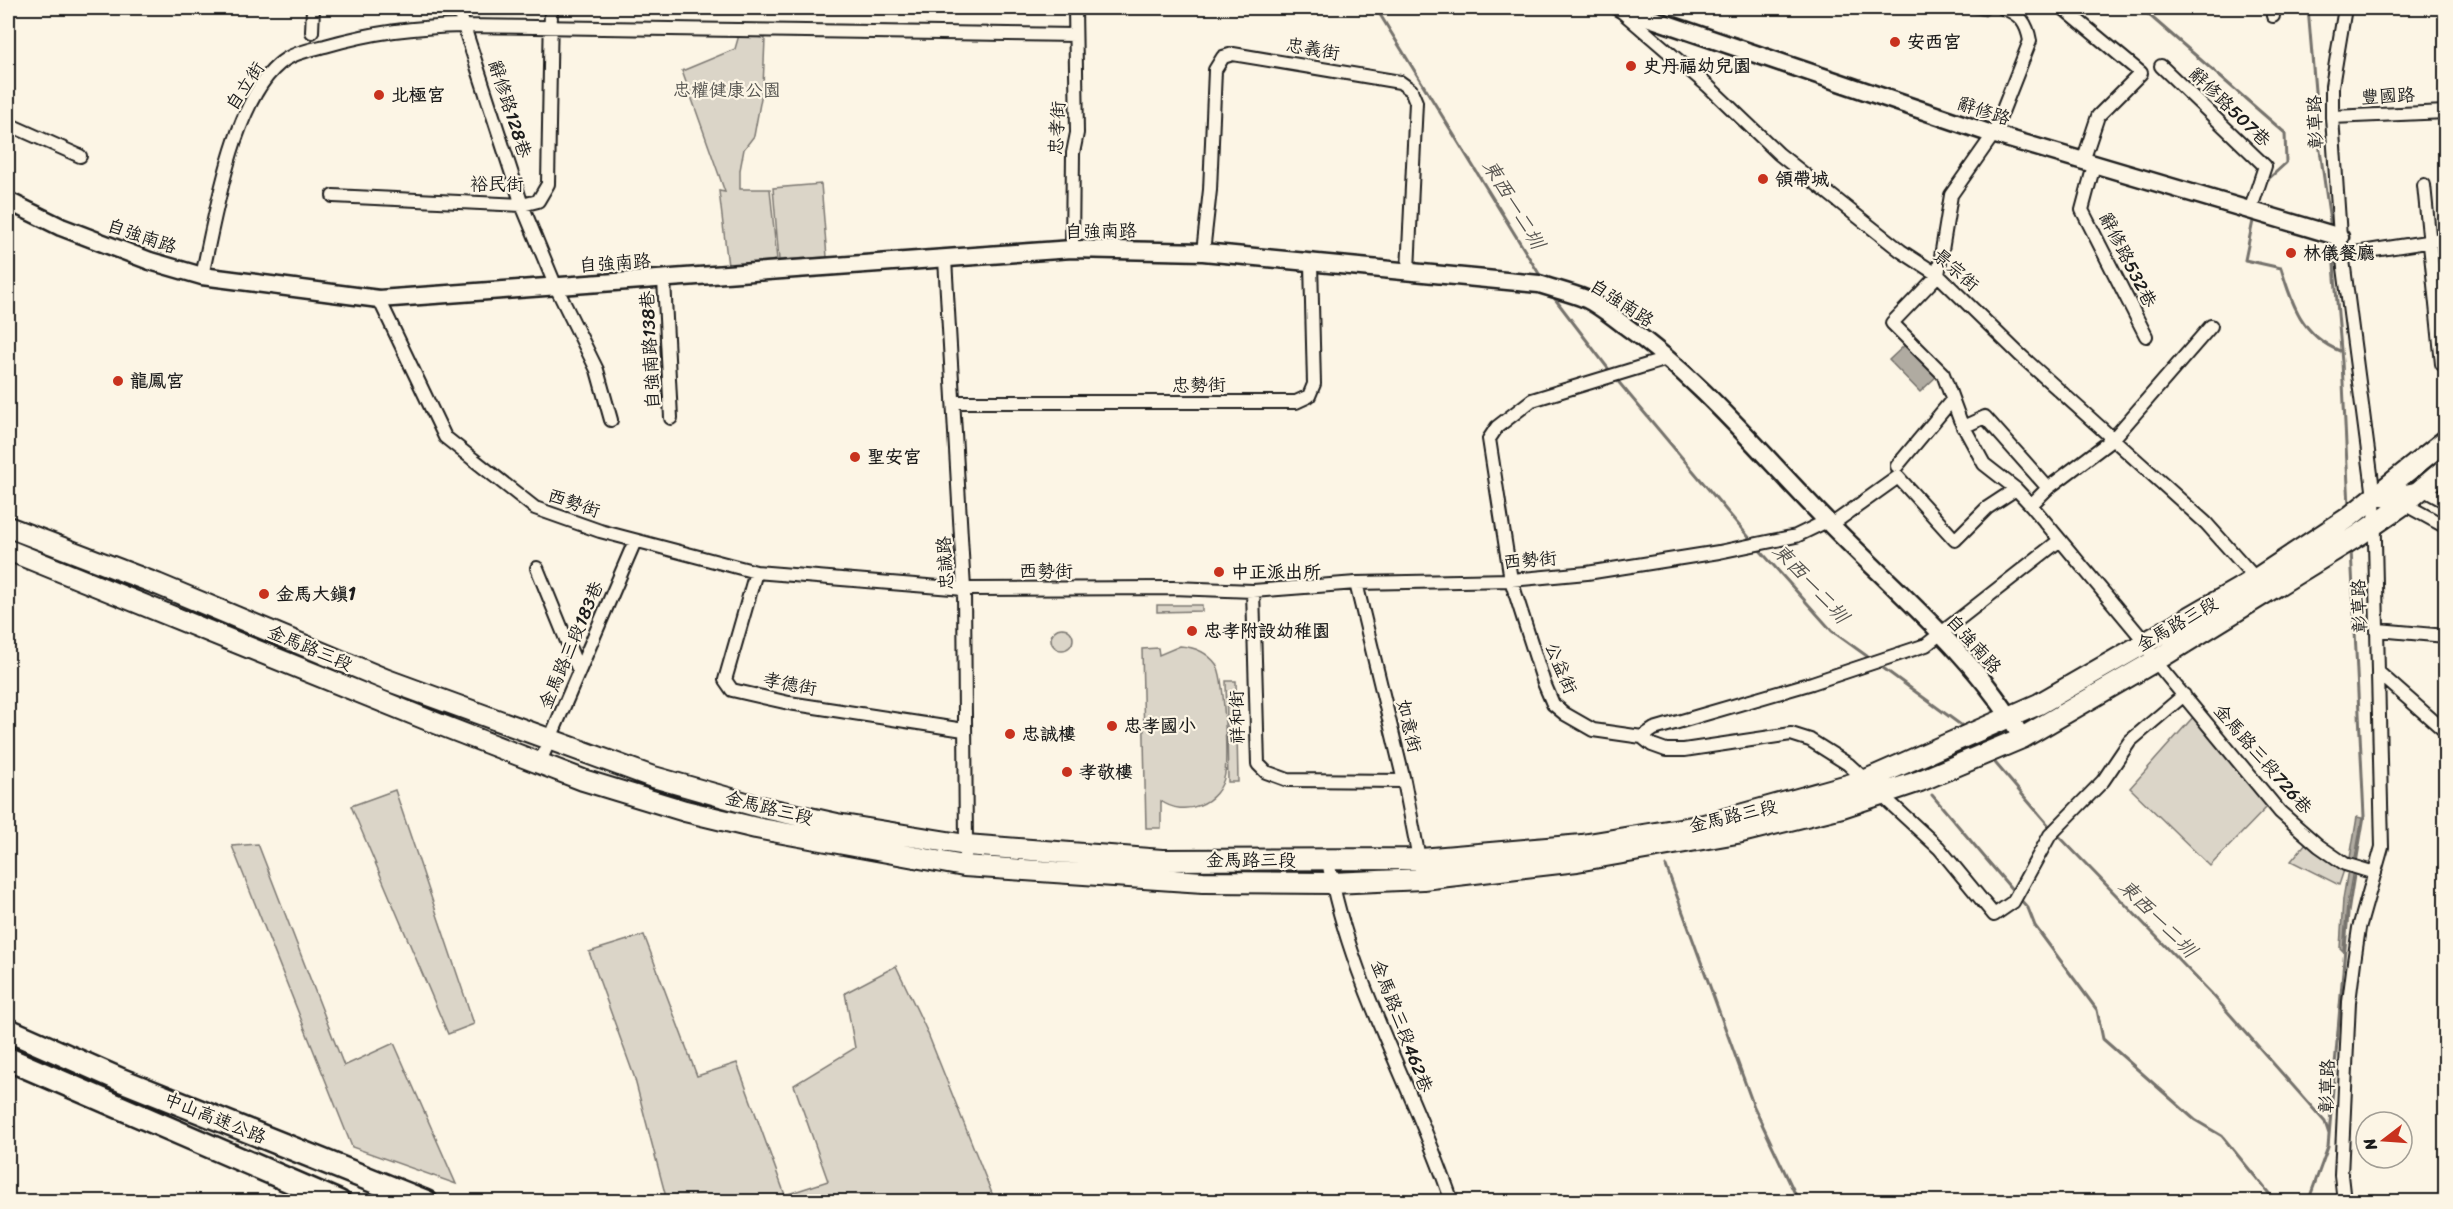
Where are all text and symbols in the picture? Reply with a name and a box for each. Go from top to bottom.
place label: 安西宮 [1907,26,1961,58]
street label: 忠義街 [1284,29,1342,69]
marker: 安西宮 [1888,35,1902,49]
place label: 史丹福幼兒園 [1643,50,1751,82]
street label: 自立街 [217,55,273,117]
street label: 辭修路128巷 [479,56,541,162]
marker: 史丹福幼兒園 [1624,59,1638,73]
street label: 辭修路507巷 [2181,59,2279,155]
park label: 忠權健康公園 [673,74,781,106]
place label: 北極宮 [391,79,445,111]
street label: 豐國路 [2360,79,2416,113]
street label: 辭修路 [1953,87,2015,135]
marker: 北極宮 [372,88,386,102]
street label: 彰草路 [2298,94,2332,150]
street label: 忠孝街 [1040,100,1074,156]
water label: 東西一二圳 [1473,152,1555,258]
place label: 領帶城 [1775,163,1829,195]
street label: 裕民街 [470,168,524,200]
marker: 領帶城 [1756,172,1770,186]
street label: 辭修路532巷 [2090,207,2166,313]
street label: 自強南路 [103,209,181,263]
street label: 自強南路 [1065,214,1137,248]
place label: 林儀餐廳 [2303,237,2375,269]
street label: 景宗街 [1925,240,1987,300]
street label: 自強南路 [578,245,652,281]
marker: 林儀餐廳 [2284,246,2298,260]
street label: 自強南路 [1583,270,1661,336]
street label: 自強南路138巷 [631,290,669,410]
place label: 龍鳳宮 [130,365,184,397]
street label: 忠勢街 [1172,369,1226,401]
marker: 龍鳳宮 [111,374,125,388]
place label: 聖安宮 [867,441,921,473]
marker: 聖安宮 [848,450,862,464]
street label: 西勢街 [543,479,605,527]
street label: 忠誠路 [928,535,962,591]
water label: 東西一二圳 [1764,535,1859,633]
street label: 西勢街 [1502,542,1558,578]
street label: 西勢街 [1019,555,1073,587]
place label: 中正派出所 [1231,556,1321,588]
marker: 中正派出所 [1212,565,1226,579]
street label: 金馬路三段183巷 [530,576,612,714]
place label: 金馬大鎮1 [276,578,356,610]
street label: 彰草路 [2342,578,2376,634]
marker: 金馬大鎮1 [257,587,271,601]
street label: 金馬路三段 [2130,588,2224,660]
street label: 自強南路 [1938,607,2010,681]
place label: 忠孝附設幼稚園 [1204,615,1330,647]
street label: 金馬路三段 [262,616,358,680]
marker: 忠孝附設幼稚園 [1185,624,1199,638]
street label: 公益街 [1536,637,1586,699]
street label: 孝德街 [760,663,820,705]
street label: 祥和街 [1221,690,1253,744]
street label: 如意街 [1387,696,1431,756]
street label: 金馬路三段726巷 [2205,696,2321,822]
place label: 忠孝國小 [1124,710,1196,742]
place label: 忠誠樓 [1022,718,1076,750]
marker: 忠孝國小 [1105,719,1119,733]
marker: 忠誠樓 [1003,727,1017,741]
place label: 孝敬樓 [1079,756,1133,788]
marker: 孝敬樓 [1060,765,1074,779]
street label: 金馬路三段 [721,782,817,834]
street label: 金馬路三段 [1686,790,1780,842]
street label: 金馬路三段 [1206,844,1296,876]
water label: 東西一二圳 [2110,871,2207,967]
street label: 金馬路三段462巷 [1362,955,1442,1097]
street label: 彰草路 [2310,1058,2344,1114]
street label: 中山高速公路 [159,1083,271,1153]
north arrow [2354,1110,2414,1170]
text: N [2354,1134,2386,1155]

